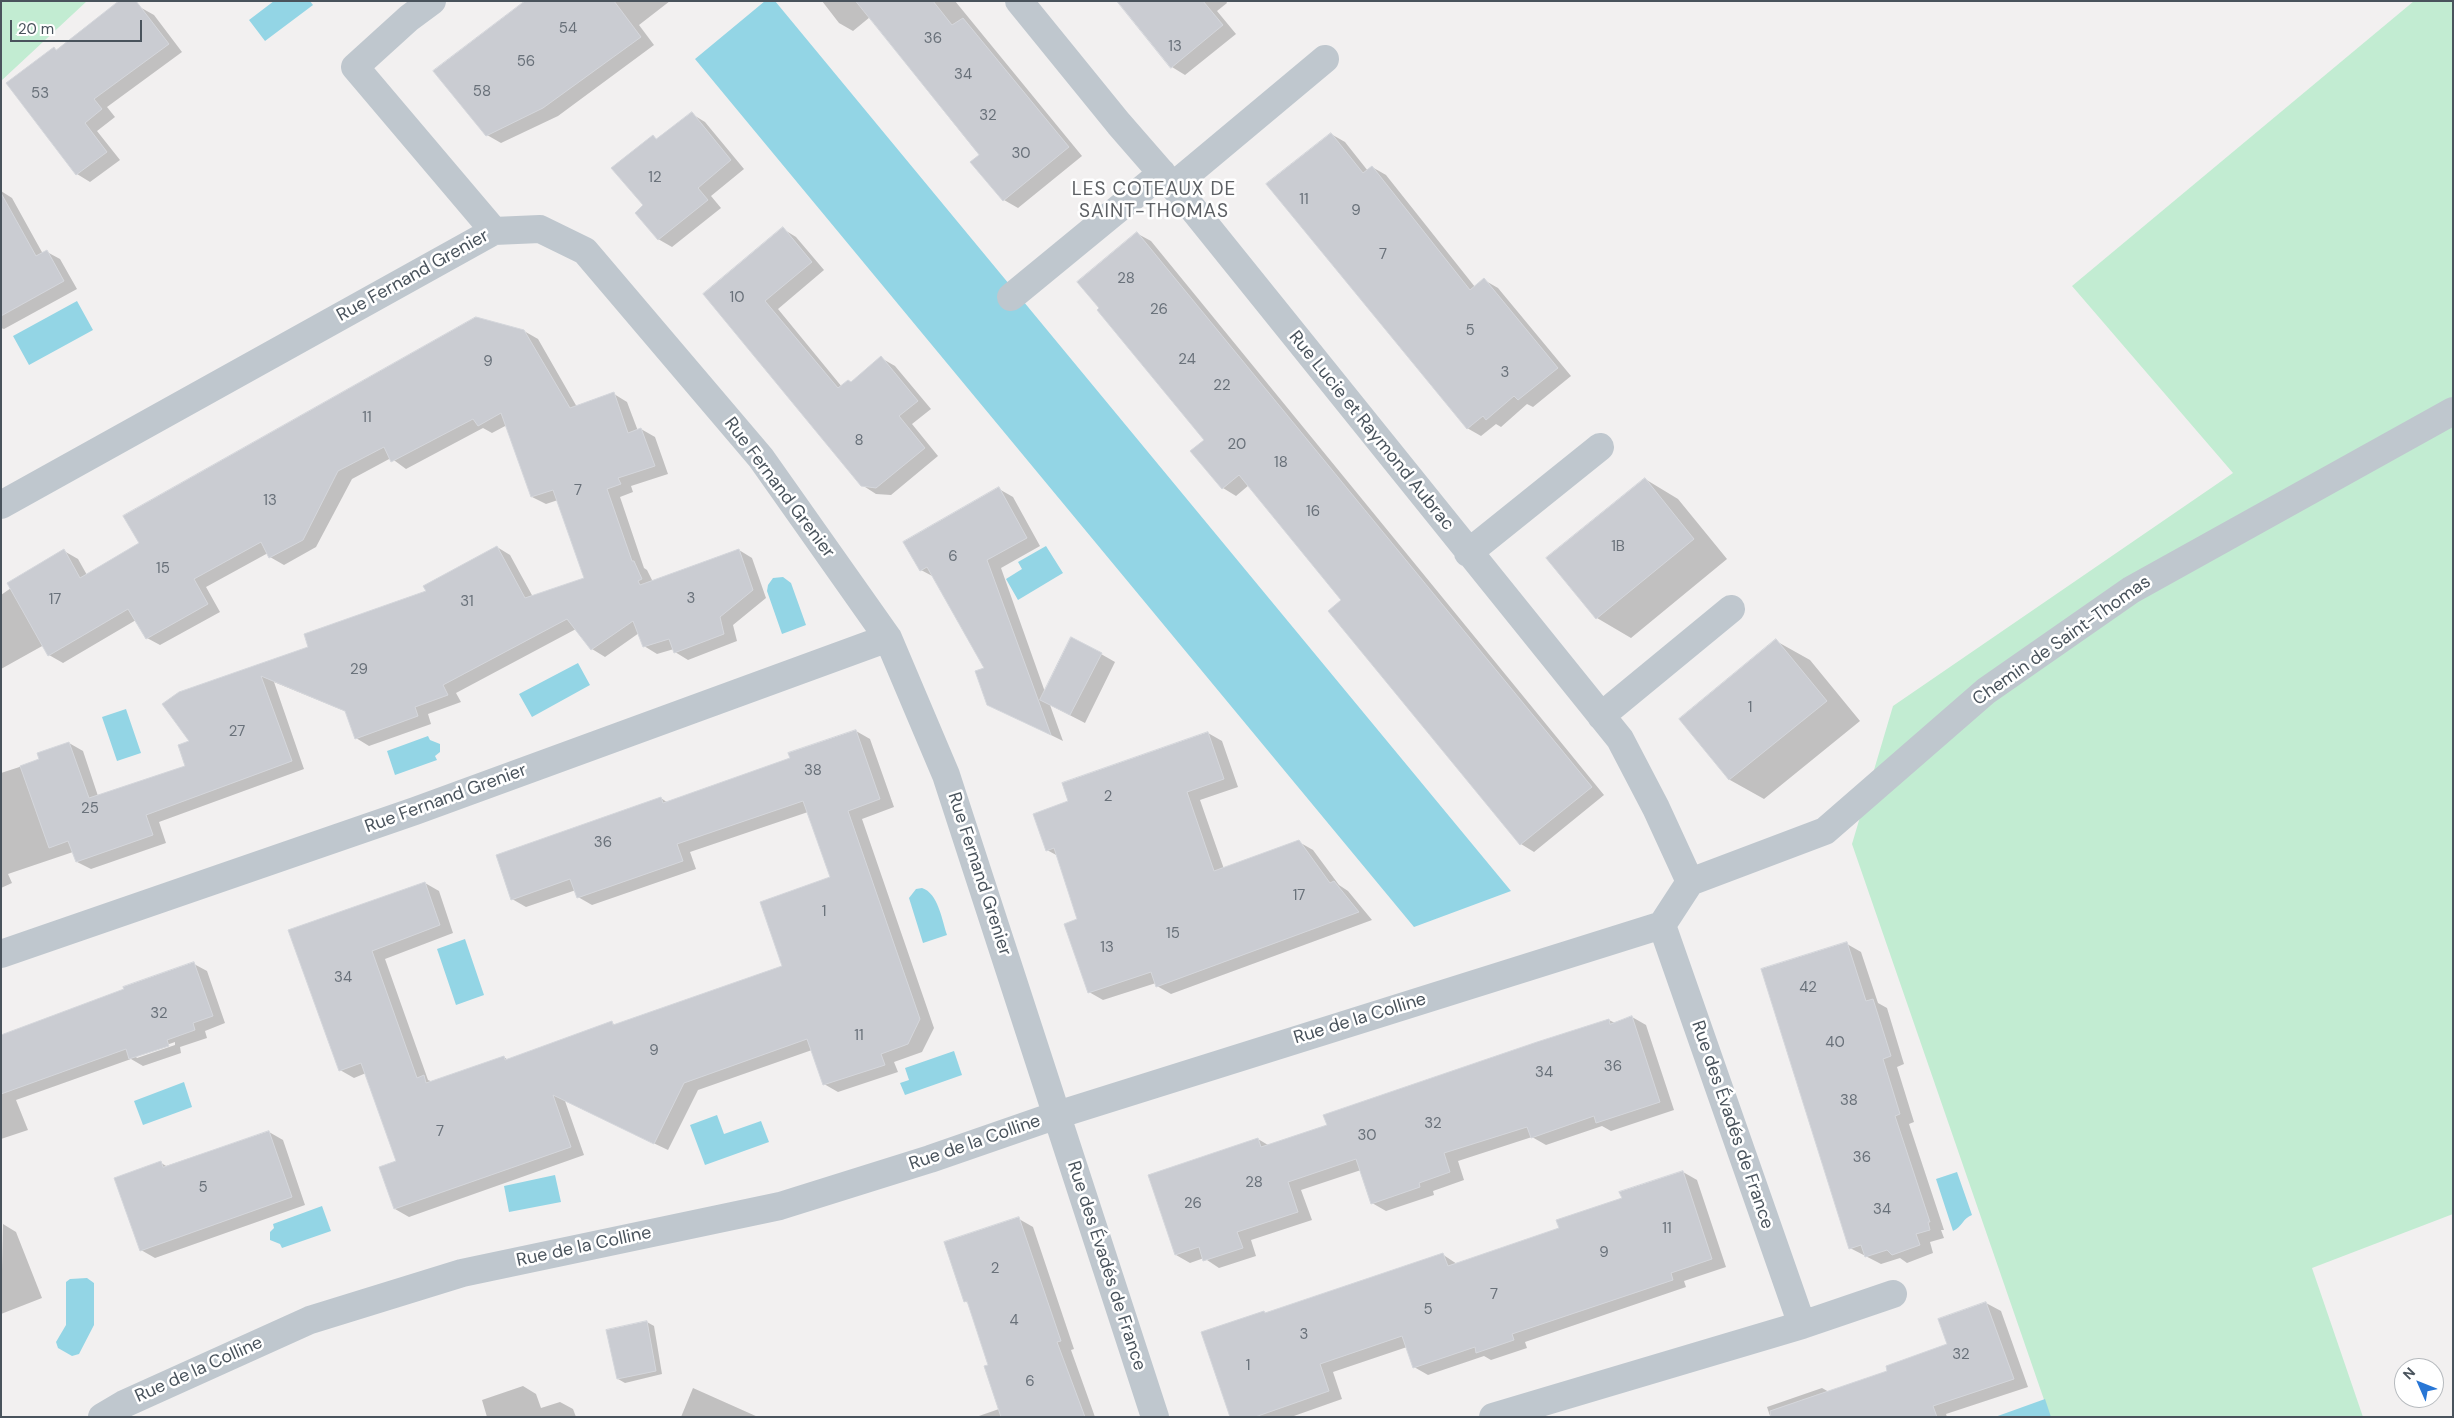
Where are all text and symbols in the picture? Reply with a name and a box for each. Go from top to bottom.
scale bar [12,10,145,42]
text: 20 m [18,19,54,39]
house number: 54 [559,20,577,38]
house number: 36 [924,30,942,48]
house number: 13 [1168,38,1182,56]
house number: 56 [517,53,535,71]
house number: 34 [954,66,972,84]
house number: 58 [473,83,491,101]
house number: 53 [31,85,49,103]
house number: 32 [979,107,997,125]
house number: 30 [1011,145,1031,163]
house number: 12 [648,169,662,187]
district label: LES COTEAUX DE SAINT-THOMAS [1070,179,1238,223]
house number: 11 [1299,191,1309,209]
house number: 9 [1351,202,1361,220]
street label: Rue Fernand Grenier [333,225,493,327]
house number: 7 [1379,246,1387,264]
house number: 28 [1117,270,1135,288]
house number: 10 [730,289,744,307]
house number: 26 [1150,301,1168,319]
house number: 5 [1465,322,1475,340]
street label: Rue Lucie et Raymond Aubrac [1284,327,1458,535]
house number: 24 [1178,351,1196,369]
house number: 9 [483,353,493,371]
house number: 3 [1501,364,1509,382]
house number: 22 [1213,377,1231,395]
house number: 11 [362,409,372,427]
street label: Rue Fernand Grenier [719,413,839,563]
house number: 8 [854,432,864,450]
house number: 20 [1228,436,1246,454]
house number: 18 [1274,454,1288,472]
house number: 7 [574,482,582,500]
house number: 13 [263,492,277,510]
house number: 16 [1306,503,1320,521]
house number: 1B [1611,538,1625,556]
house number: 6 [948,548,958,566]
house number: 15 [156,560,170,578]
street label: Chemin de Saint-Thomas [1969,571,2155,711]
house number: 3 [687,590,695,608]
house number: 17 [49,591,61,609]
house number: 31 [460,593,474,611]
house number: 29 [350,661,368,679]
house number: 1 [1748,699,1752,717]
house number: 27 [229,723,245,741]
street label: Rue Fernand Grenier [362,760,530,838]
house number: 38 [804,762,822,780]
house number: 2 [1104,788,1112,806]
street label: Rue Fernand Grenier [942,790,1016,958]
house number: 25 [81,800,99,818]
house number: 36 [594,834,612,852]
house number: 17 [1293,887,1305,905]
house number: 1 [822,903,826,921]
house number: 15 [1166,925,1180,943]
house number: 13 [1100,939,1114,957]
house number: 34 [334,969,352,987]
house number: 42 [1799,979,1817,997]
street label: Rue de la Colline [1291,989,1429,1049]
house number: 32 [150,1005,168,1023]
street label: Rue des Évadés de France [1686,1018,1778,1232]
house number: 11 [854,1027,864,1045]
house number: 40 [1825,1034,1845,1052]
house number: 9 [649,1042,659,1060]
house number: 36 [1604,1058,1622,1076]
house number: 34 [1535,1064,1553,1082]
house number: 38 [1840,1092,1858,1110]
street label: Rue de la Colline [907,1110,1043,1176]
house number: 32 [1424,1115,1442,1133]
house number: 7 [436,1123,444,1141]
house number: 30 [1357,1127,1377,1145]
house number: 36 [1853,1149,1871,1167]
street label: Rue des Évadés de France [1062,1159,1150,1373]
house number: 28 [1245,1174,1263,1192]
house number: 5 [198,1179,208,1197]
house number: 26 [1184,1195,1202,1213]
house number: 34 [1873,1201,1891,1219]
house number: 11 [1662,1220,1672,1238]
street label: Rue de la Colline [515,1222,653,1272]
house number: 9 [1599,1244,1609,1262]
house number: 2 [991,1260,999,1278]
house number: 7 [1490,1286,1498,1304]
house number: 5 [1423,1301,1433,1319]
house number: 4 [1009,1312,1019,1330]
house number: 3 [1300,1326,1308,1344]
street label: Rue de la Colline [132,1332,266,1408]
house number: 32 [1952,1346,1970,1364]
house number: 1 [1246,1357,1250,1375]
north arrow [2394,1358,2444,1408]
text: N [2399,1363,2419,1383]
house number: 6 [1025,1373,1035,1391]

